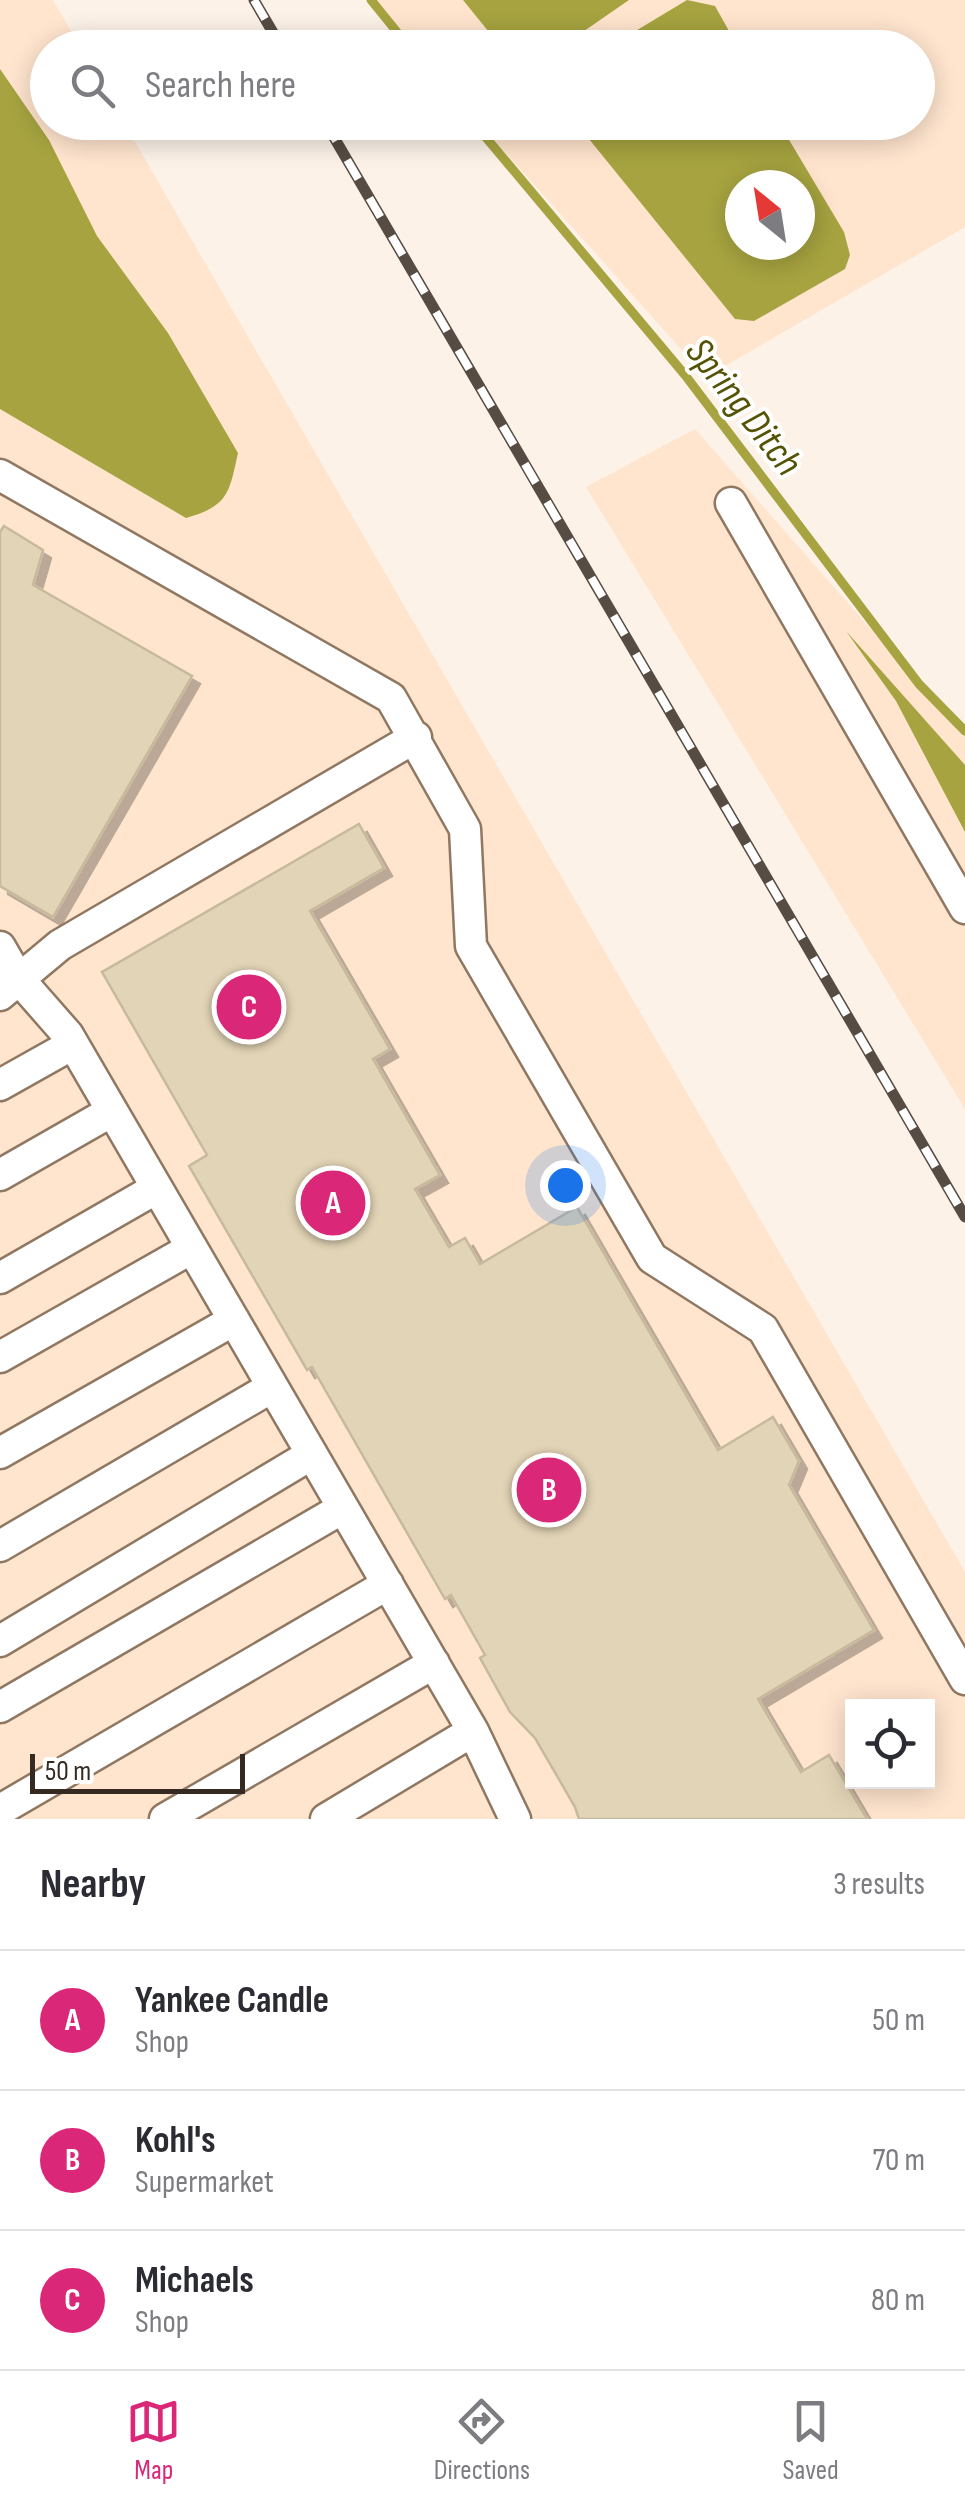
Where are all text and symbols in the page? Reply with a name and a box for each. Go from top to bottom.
search box [30,30,935,140]
icon: search [65,58,120,113]
text: Search here [145,63,296,108]
north arrow [725,170,815,260]
water label: Spring Ditch [675,329,812,486]
pin: C [216,970,282,1044]
your location [540,1160,591,1211]
pin: A [300,1166,366,1240]
pin: B [516,1452,582,1528]
map controls [845,1699,935,1789]
button: locate [845,1699,935,1789]
scale bar [30,1749,245,1794]
text: 50 m [45,1755,91,1788]
text: Nearby [40,1859,146,1910]
text: 3 results [833,1865,925,1904]
text: Yankee Candle [135,1978,329,2023]
text: A [65,2001,80,2040]
text: 50 m [872,2001,925,2040]
text: Shop [135,2023,189,2062]
text: Kohl's [135,2118,216,2163]
text: B [65,2141,80,2180]
text: 70 m [872,2141,925,2180]
text: Supermarket [135,2163,274,2202]
text: Michaels [135,2258,254,2303]
text: C [64,2281,81,2320]
text: 80 m [871,2281,925,2320]
text: Shop [135,2303,189,2342]
tab: Map [126,2394,181,2487]
tab: Directions [434,2394,530,2487]
tab: Saved [783,2394,839,2487]

